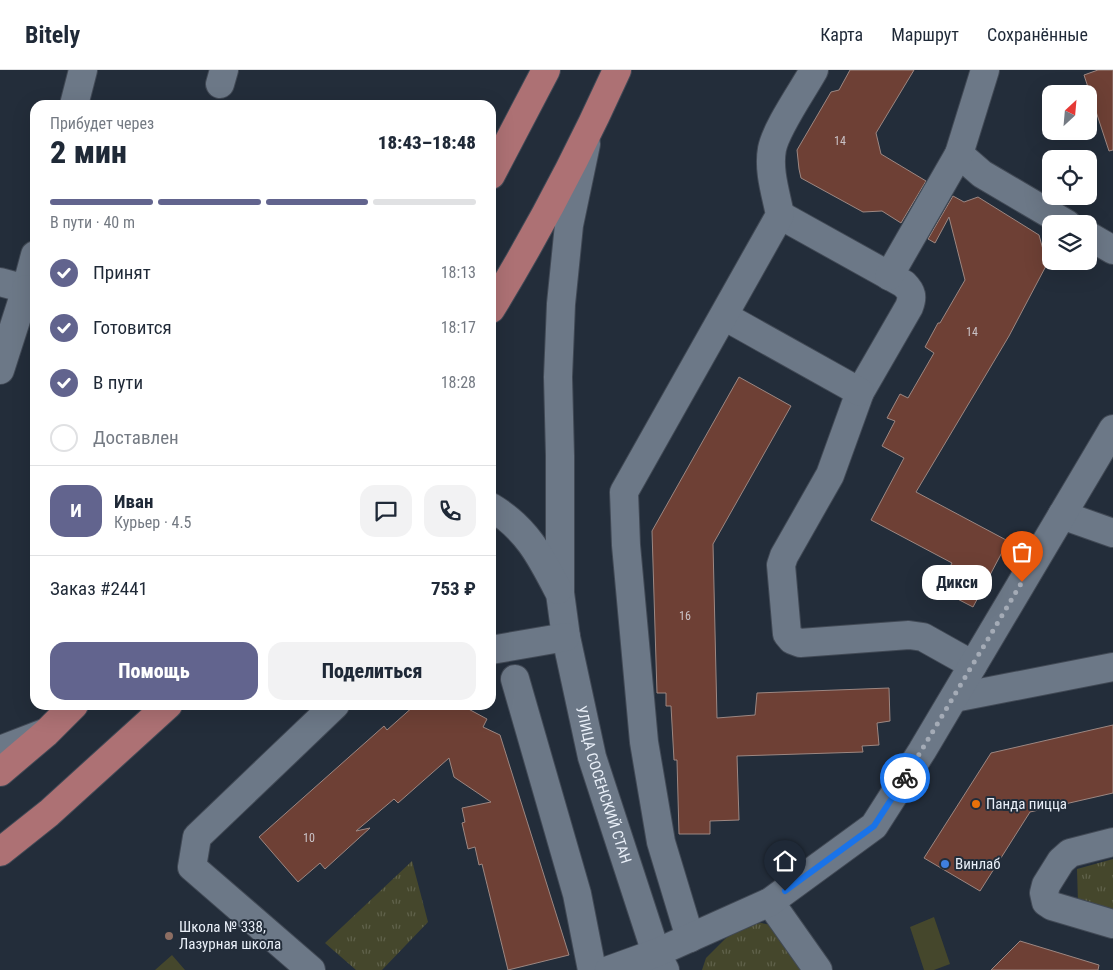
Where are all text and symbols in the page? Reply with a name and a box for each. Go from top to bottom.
text: Bitely [25,21,80,49]
text: Карта [820,24,863,45]
text: Маршрут [891,24,959,45]
text: Сохранённые [987,24,1088,45]
north arrow [1042,85,1098,140]
map controls [1042,85,1097,270]
text: Прибудет через [50,114,154,133]
text: 18:43–18:48 [378,131,476,154]
text: 2 мин [50,133,127,171]
house number: 14 [834,134,846,148]
button: locate [1042,150,1097,205]
text: В пути · 40 m [50,213,135,232]
button: layers [1042,215,1097,270]
icon: check [50,259,78,287]
text: Принят [93,261,151,284]
text: 18:13 [441,263,476,282]
icon: check [50,314,78,342]
text: Готовится [93,316,172,339]
text: 18:17 [441,318,476,337]
house number: 14 [966,325,978,339]
icon: check [50,369,78,397]
text: В пути [93,371,143,394]
text: 18:28 [441,373,476,392]
text: Доставлен [93,426,179,449]
button: chat [360,485,412,537]
button: phone [424,485,476,537]
text: Иван [114,490,153,513]
text: И [70,499,82,522]
text: Курьер · 4.5 [114,513,192,532]
pin [1001,531,1043,582]
icon: bag [1008,538,1036,566]
callout: Дикси [922,564,992,600]
text: Дикси [936,573,978,592]
text: Заказ #2441 [50,577,148,600]
text: 753 ₽ [431,577,476,600]
house number: 16 [679,609,691,623]
button: Помощь [50,642,258,700]
button: Поделиться [268,642,476,700]
street label: УЛИЦА СОСЕНСКИЙ СТАН [572,704,635,866]
courier [880,753,930,803]
icon: bike [891,764,919,792]
place label: Панда пицца [986,795,1067,813]
marker: Панда пицца [970,798,982,810]
house number: 10 [303,831,315,845]
pin [764,840,806,891]
icon: home [771,847,799,875]
place label: Винлаб [955,855,1001,873]
marker: Винлаб [939,858,951,870]
place label: Школа № 338, Лазурная школа [179,918,281,953]
marker: Школа № 338, Лазурная школа [163,930,175,942]

